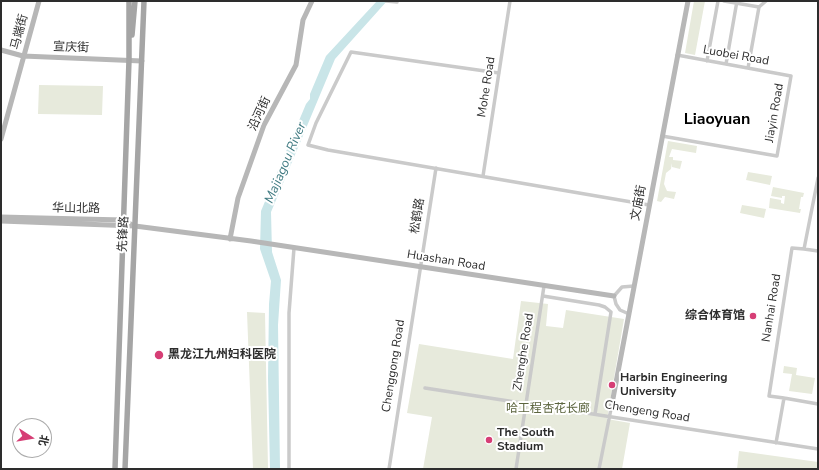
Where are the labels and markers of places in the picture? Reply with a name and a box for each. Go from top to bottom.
place label: 综合体育馆 [685,309,745,323]
marker: 综合体育馆 [748,311,758,321]
place label: 黑龙江九州妇科医院 [168,348,276,362]
marker: 黑龙江九州妇科医院 [153,349,165,361]
place label: Harbin Engineering University [620,371,728,399]
marker: Harbin Engineering University [607,380,617,390]
place label: The South Stadium [497,426,554,454]
marker: The South Stadium [484,435,494,445]

